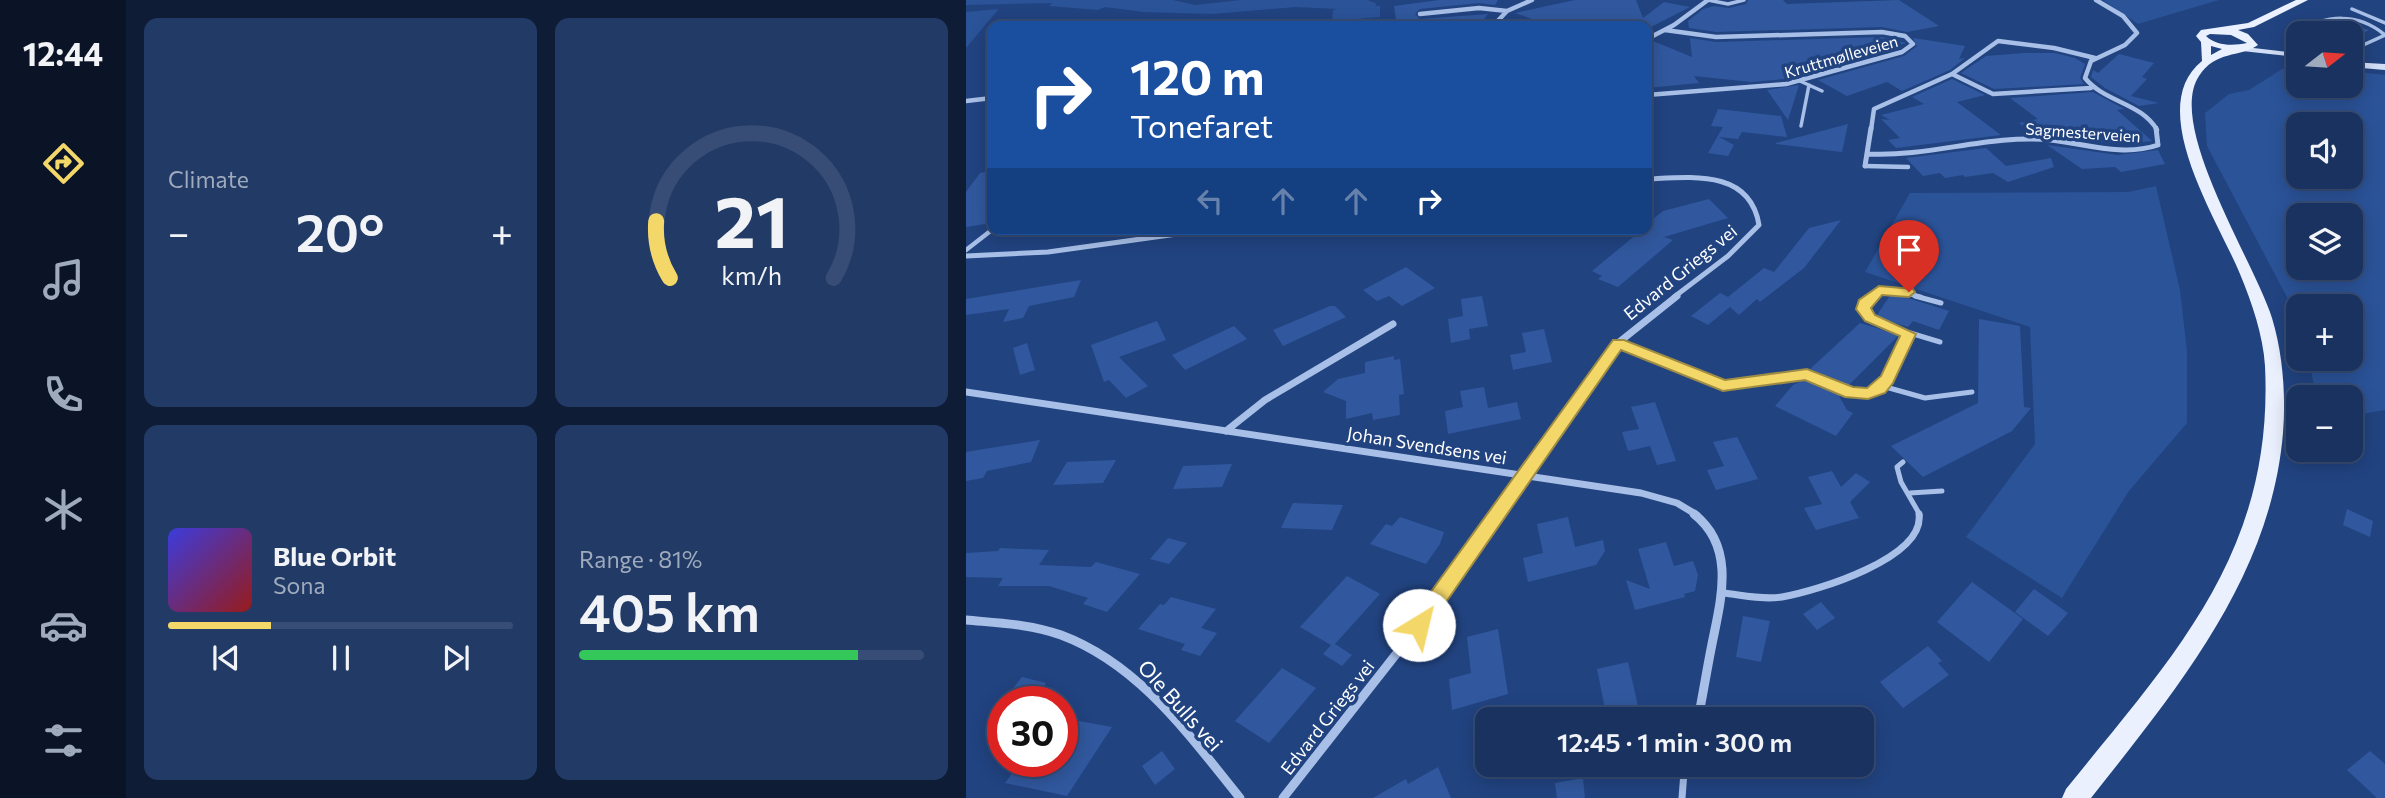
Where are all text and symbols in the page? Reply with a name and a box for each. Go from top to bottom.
north arrow [2286,21,2362,98]
map controls [2286,21,2363,462]
street label: Kruttmølleveien [1782,31,1900,81]
text: 12:44 [23,33,103,73]
text: 120 m [1130,45,1264,105]
icon: right [1015,49,1106,140]
text: Tonefaret [1130,105,1273,145]
button: sound [2286,112,2363,189]
street label: Sagmesterveien [2025,118,2141,146]
icon: directions [39,139,88,188]
text: Climate [168,165,249,193]
text: 21 [714,175,789,264]
icon: left [1191,182,1229,220]
icon: ahead [1264,182,1302,220]
icon: ahead [1337,182,1375,220]
icon: right [1410,182,1448,220]
text: 20° [296,199,385,263]
button: layers [2286,203,2363,280]
text: − [168,208,190,255]
text: + [491,208,513,255]
street label: Edvard Griegs vei [1619,220,1741,324]
pin [1879,220,1939,292]
icon: arrive [1890,231,1928,269]
icon: music [39,255,88,304]
text: km/h [721,260,782,290]
button: + [2286,294,2363,371]
icon: phone [39,370,88,419]
button: − [2286,385,2363,462]
street label: Johan Svendsens vei [1346,422,1508,468]
icon: climate [39,485,88,534]
text: Blue Orbit [273,540,396,571]
text: Range · 81% [579,545,702,573]
text: Sona [273,571,325,599]
text: 405 km [579,579,760,643]
position arrow [1382,588,1456,662]
icon: car [39,601,88,650]
icon: previous [207,639,245,677]
icon: pause [322,639,360,677]
icon: next [437,639,475,677]
street label: Ole Bulls vei [1134,654,1228,756]
street label: Edvard Griegs vei [1275,655,1379,779]
speed limit sign: 30 [987,686,1078,777]
icon: filters [39,716,88,765]
text: 12:45 · 1 min · 300 m [1557,726,1792,757]

